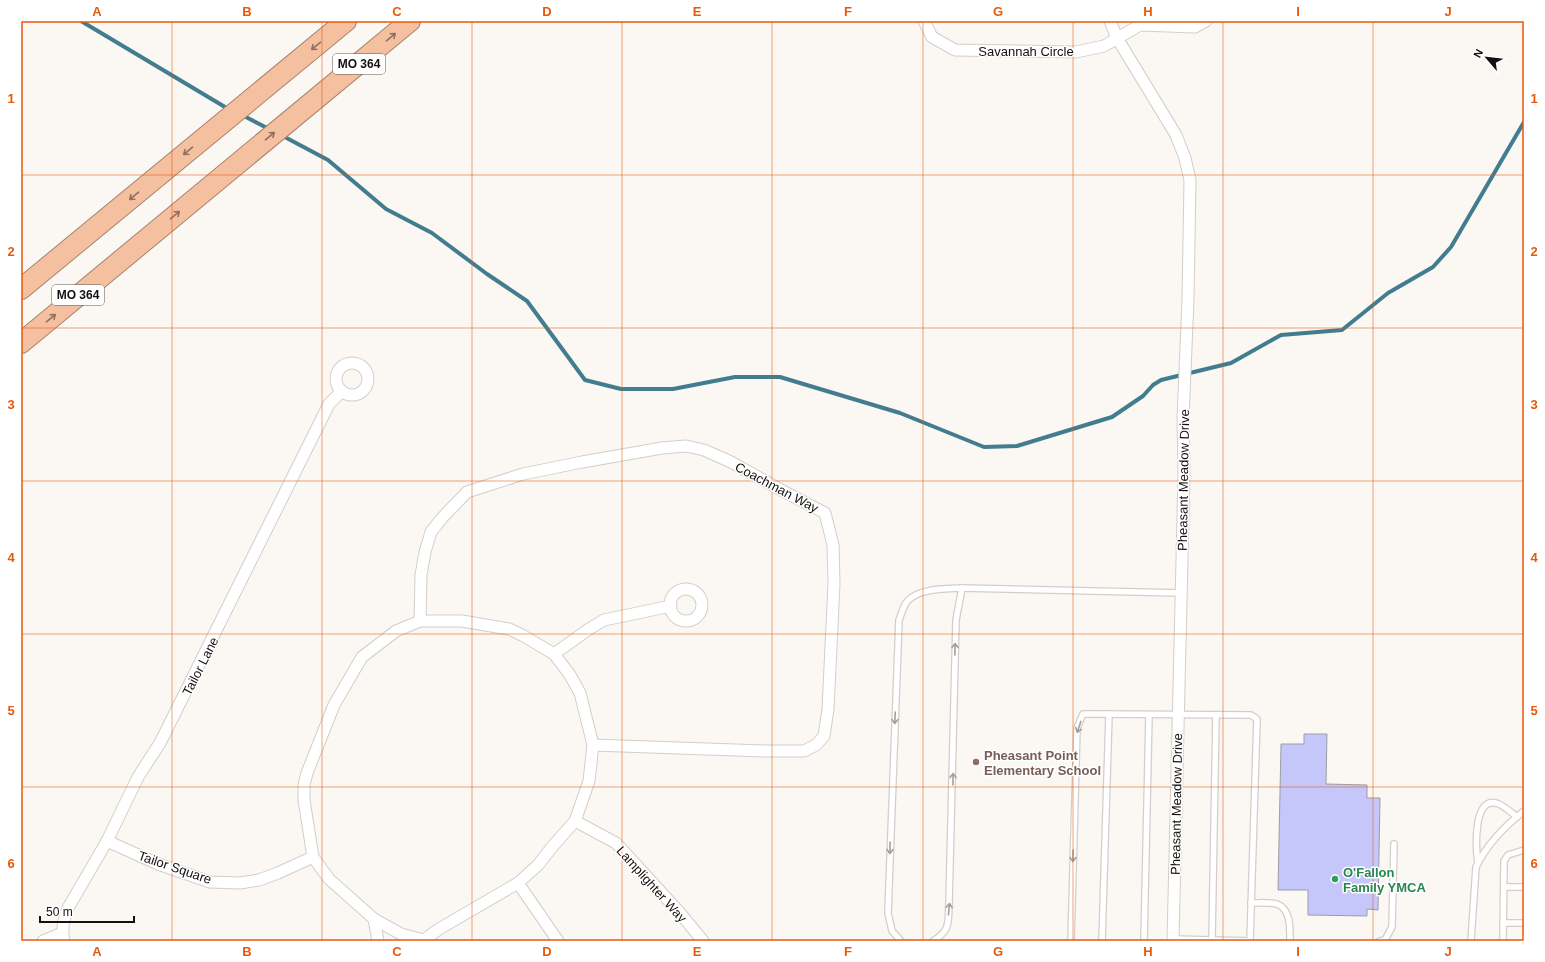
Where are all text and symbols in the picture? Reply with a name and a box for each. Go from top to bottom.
text: A [92,4,102,19]
text: B [242,4,252,19]
text: C [392,4,402,19]
text: D [542,4,552,19]
text: E [693,4,702,19]
text: F [844,4,852,19]
text: G [993,4,1003,19]
text: H [1143,4,1153,19]
text: I [1296,4,1300,19]
text: J [1444,4,1452,19]
one-way arrow [386,32,396,41]
north arrow [1467,38,1507,78]
one-way arrow [311,41,321,50]
street label: Savannah Circle [978,44,1074,59]
text: N [1471,47,1485,60]
road number: MO 364 [333,54,385,74]
text: 1 [7,91,15,106]
text: 1 [1530,91,1538,106]
one-way arrow [265,132,276,141]
one-way arrow [183,147,194,156]
one-way arrow [128,192,139,201]
one-way arrow [170,210,181,219]
text: 2 [7,244,15,259]
text: 2 [1530,244,1538,259]
road number: MO 364 [52,285,104,305]
one-way arrow [46,313,56,322]
text: 3 [7,397,15,412]
text: 3 [1530,397,1538,412]
street label: Pheasant Meadow Drive [1175,409,1192,551]
street label: Coachman Way [733,459,821,516]
text: 4 [7,550,15,565]
text: 4 [1530,550,1538,565]
street label: Tailor Lane [179,634,222,698]
one-way arrow [952,643,959,656]
text: 5 [7,703,15,718]
text: 5 [1530,703,1538,718]
one-way arrow [891,711,899,724]
one-way arrow [1074,720,1082,732]
street label: Pheasant Meadow Drive [1168,733,1185,875]
place label: Pheasant Point Elementary School [984,748,1101,778]
marker: Pheasant Point Elementary School [971,757,981,767]
one-way arrow [949,773,957,786]
one-way arrow [886,841,894,854]
street label: Lamplighter Way [614,843,690,926]
street label: Tailor Square [136,848,213,887]
one-way arrow [1070,849,1077,862]
text: 6 [7,856,15,871]
text: 6 [1530,856,1538,871]
place label: O'Fallon Family YMCA [1343,865,1426,895]
marker: O'Fallon Family YMCA [1330,874,1340,884]
scale bar [40,898,134,924]
one-way arrow [945,903,952,916]
text: 50 m [46,905,73,919]
text: A [92,944,102,959]
text: B [242,944,252,959]
text: C [392,944,402,959]
text: D [542,944,552,959]
text: E [693,944,702,959]
text: F [844,944,852,959]
text: G [993,944,1003,959]
text: H [1143,944,1153,959]
text: I [1296,944,1300,959]
text: J [1444,944,1452,959]

